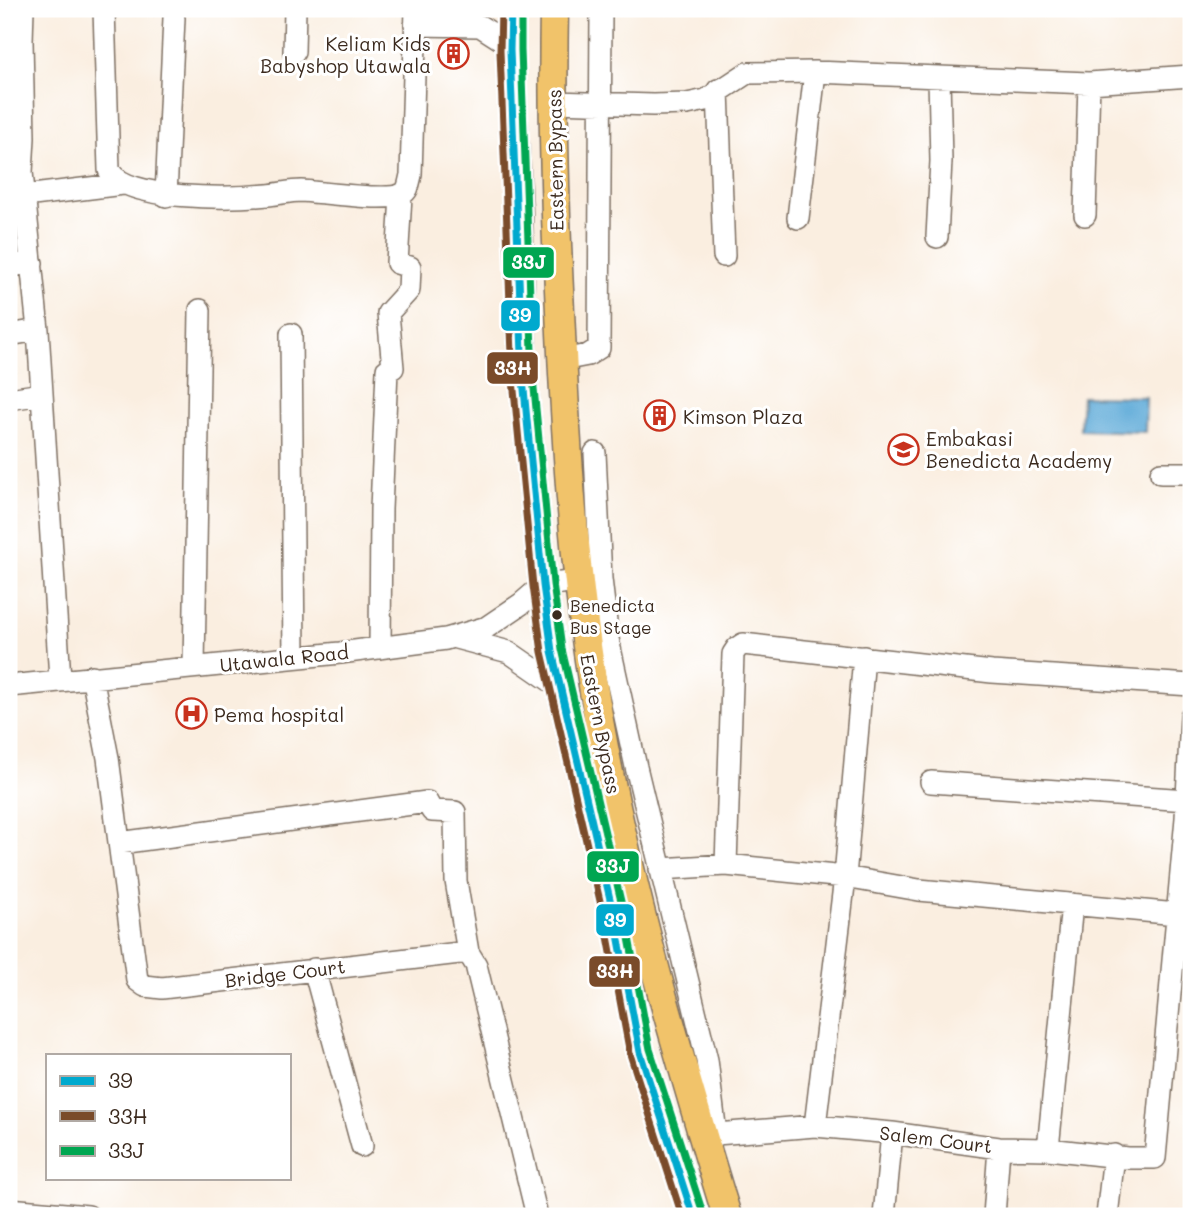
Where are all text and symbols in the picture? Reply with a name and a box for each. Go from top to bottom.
place label: Keliam Kids Babyshop Utawala [260,31,431,78]
building icon: Keliam Kids Babyshop Utawala [437,37,471,71]
street label: Eastern Bypass [541,89,569,231]
line badge: 33J [502,246,555,279]
text: 33J [511,249,547,274]
line badge: 39 [500,299,541,332]
text: 39 [509,302,532,327]
line badge: 33H [486,351,539,385]
text: 33H [494,355,532,380]
building icon: Kimson Plaza [643,399,677,433]
place label: Kimson Plaza [683,404,803,429]
place label: Embakasi Benedicta Academy [926,426,1112,473]
school or university icon: Embakasi Benedicta Academy [886,432,920,466]
place label: Benedicta Bus Stage [570,594,655,638]
marker: Benedicta Bus Stage [550,608,564,622]
street label: Utawala Road [218,639,350,677]
street label: Eastern Bypass [575,652,627,796]
hospital icon: Pema hospital [174,697,208,731]
place label: Pema hospital [214,702,344,727]
line badge: 33J [586,850,640,883]
text: 33J [595,853,631,878]
line badge: 39 [595,903,635,937]
text: 39 [604,907,627,932]
street label: Bridge Court [223,953,347,993]
line badge: 33H [588,955,641,988]
text: 33H [596,958,634,983]
legend [46,1054,290,1180]
text: 39 [108,1066,133,1093]
text: 33H [108,1102,148,1129]
street label: Salem Court [878,1120,994,1158]
text: 33J [108,1136,145,1163]

